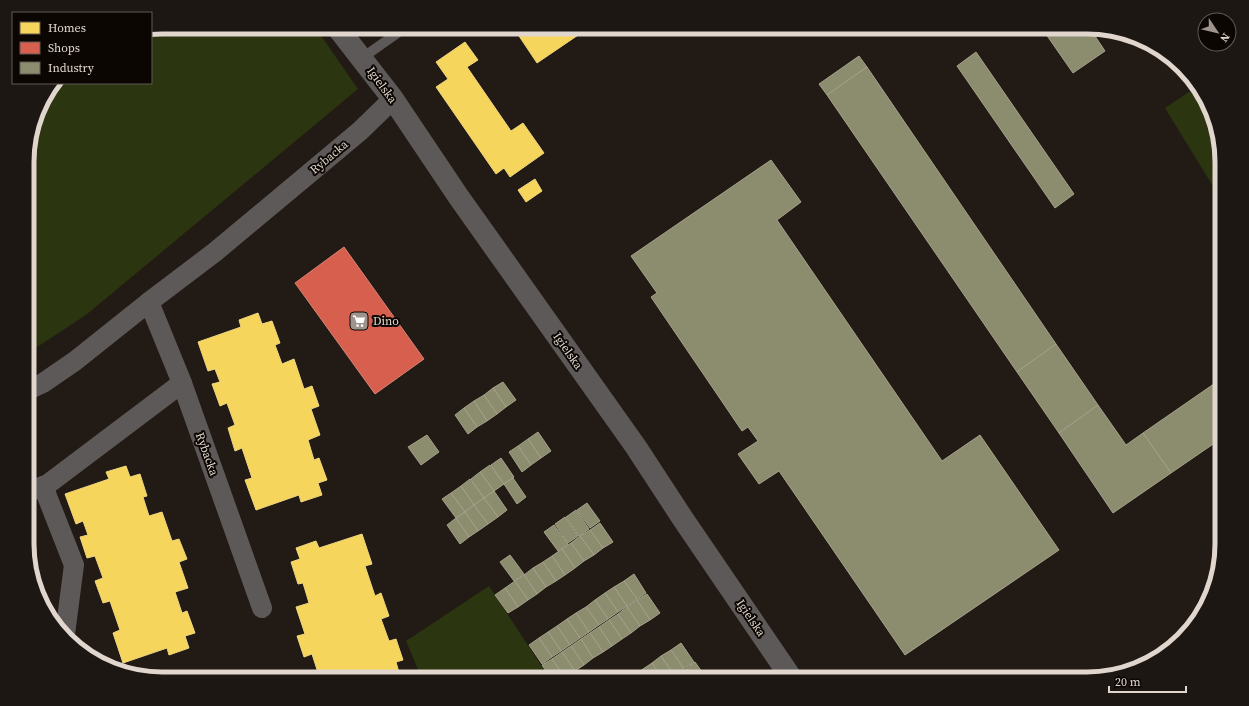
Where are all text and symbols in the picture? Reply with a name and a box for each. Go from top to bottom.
legend [12,12,152,84]
north arrow [1197,12,1237,52]
text: Homes [48,20,86,36]
text: N [1216,30,1233,45]
text: Shops [48,40,80,56]
text: Industry [48,60,95,76]
street label: Igielska [363,64,401,107]
street label: Rybacka [307,136,352,178]
supermarket icon: Dino [348,310,370,332]
place label: Dino [373,313,399,329]
street label: Igielska [550,329,587,373]
street label: Rybacka [192,430,223,479]
street label: Igielska [733,596,770,640]
scale bar [1109,668,1186,694]
text: 20 m [1115,674,1141,690]

